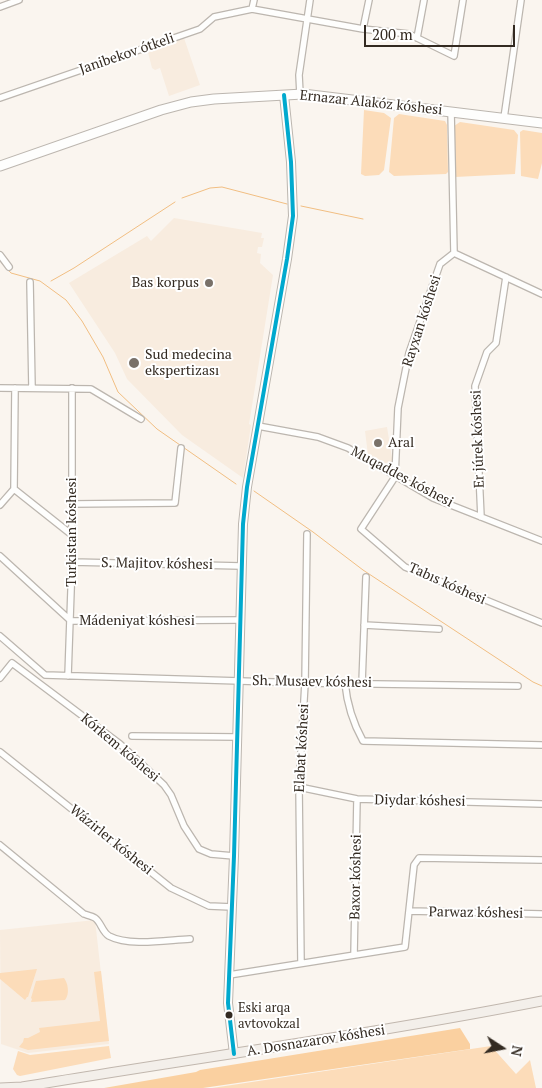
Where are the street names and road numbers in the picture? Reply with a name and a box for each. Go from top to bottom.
street label: Janibekov ótkeli [77,30,177,78]
street label: Ernazar Alakóz kóshesi [299,87,443,119]
street label: Rayxan kóshesi [399,273,445,369]
street label: Er júrek kóshesi [468,390,488,488]
street label: Muqaddes kóshesi [348,443,456,511]
street label: Turkistan kóshesi [64,477,80,587]
street label: S. Majitov kóshesi [101,555,213,573]
street label: Tabıs kóshesi [406,559,488,609]
street label: Mádeniyat kóshesi [79,613,195,629]
street label: Sh. Musaev kóshesi [252,673,372,691]
street label: Elabat kóshesi [291,703,313,793]
street label: Kórkem kóshesi [77,710,163,786]
street label: Diydar kóshesi [374,792,466,810]
street label: Wázirler kóshesi [66,801,156,879]
street label: Baxor kóshesi [347,834,365,920]
street label: Parwaz kóshesi [428,904,524,922]
street label: A. Dosnazarov kóshesi [246,1022,386,1060]

